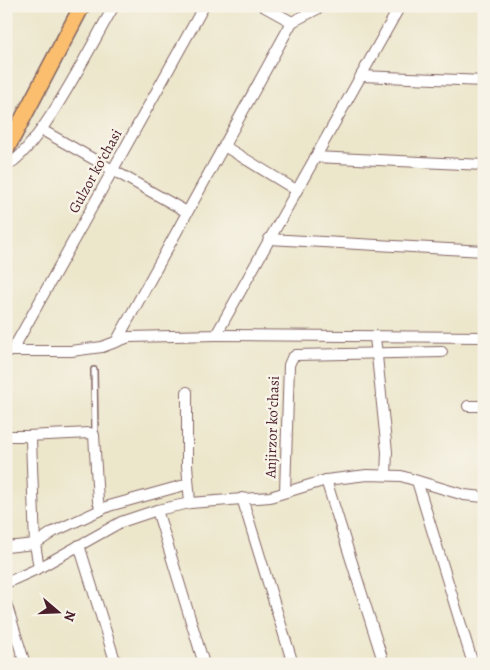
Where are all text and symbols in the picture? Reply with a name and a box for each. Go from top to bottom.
street label: Gulzor koʻchasi [64,125,126,217]
street label: Anjirzor koʻchasi [260,375,284,480]
north arrow [32,588,82,638]
text: N [59,608,80,624]

